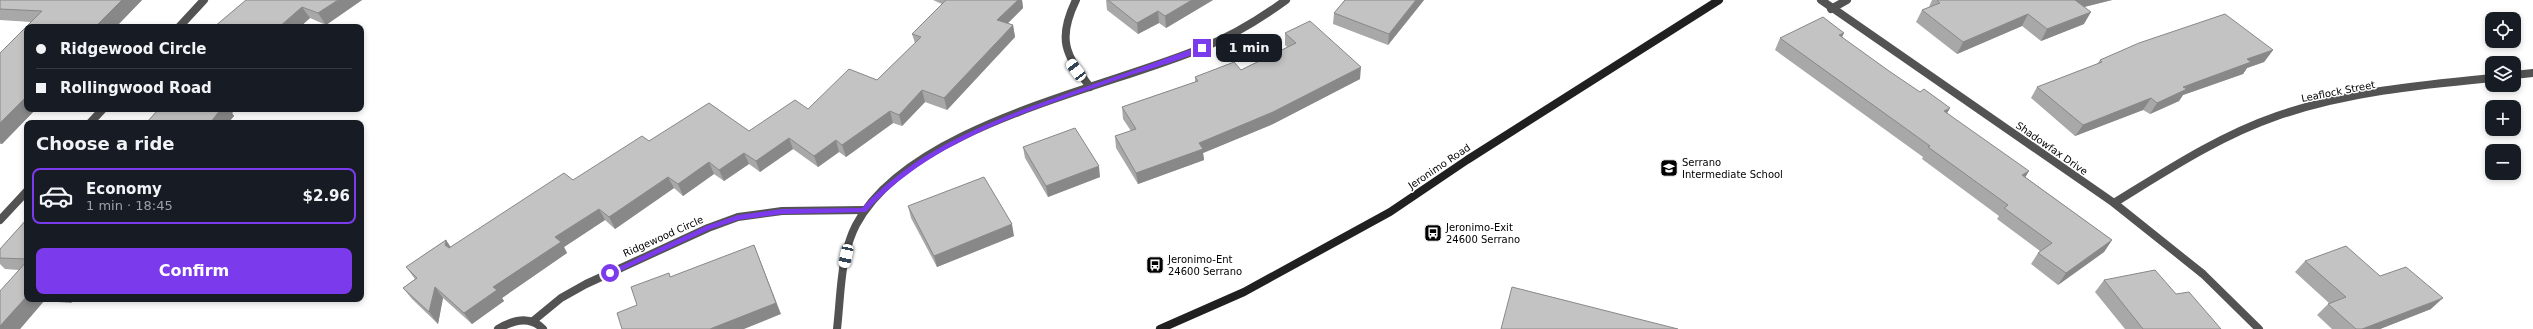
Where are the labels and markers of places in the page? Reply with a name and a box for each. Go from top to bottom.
place label: Serrano Intermediate School [1682,157,1783,180]
school or university icon: Serrano Intermediate School [1659,158,1679,178]
place label: Jeronimo-Exit 24600 Serrano [1445,222,1520,245]
bus stop icon: Jeronimo-Exit 24600 Serrano [1423,223,1443,243]
place label: Jeronimo-Ent 24600 Serrano [1167,254,1242,277]
bus stop icon: Jeronimo-Ent 24600 Serrano [1145,255,1165,275]

